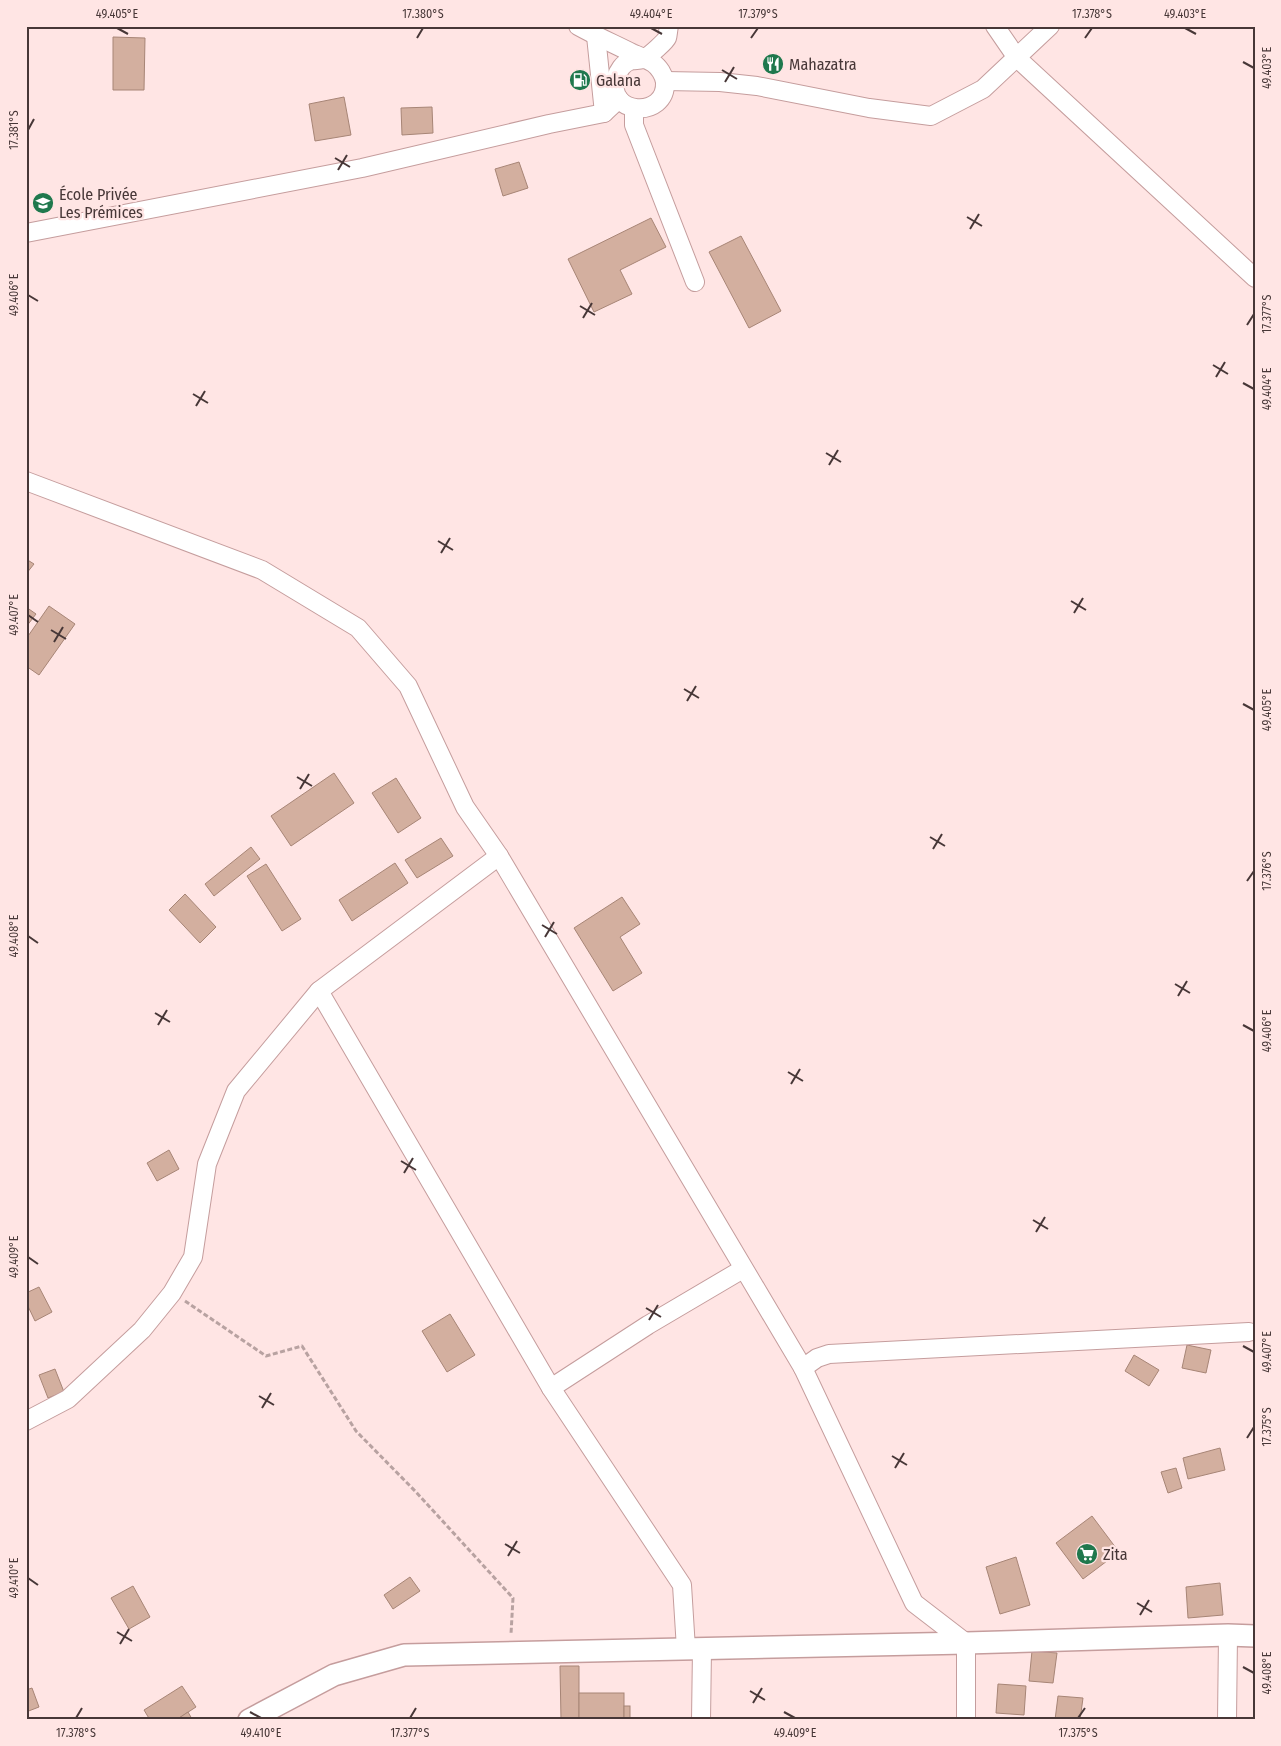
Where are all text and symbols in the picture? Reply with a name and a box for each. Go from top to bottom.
text: 49.405°E [96,7,139,21]
text: 17.380°S [402,7,444,21]
text: 49.404°E [630,7,673,21]
text: 17.379°S [738,7,778,21]
text: 17.378°S [1072,7,1112,21]
text: 49.403°E [1164,7,1206,21]
text: 49.403°E [1260,47,1274,89]
restaurant icon: Mahazatra [761,52,785,76]
place label: Mahazatra [789,55,857,74]
fuel station icon: Galana [568,68,592,92]
place label: Galana [596,71,641,90]
text: 17.381°S [7,110,21,150]
place label: École Privée Les Prémices [59,185,143,222]
school or university icon: École Privée Les Prémices [31,191,55,215]
text: 49.406°E [7,273,21,316]
text: 17.377°S [1260,294,1274,334]
text: 49.404°E [1260,367,1274,410]
text: 49.407°E [7,594,21,636]
text: 49.405°E [1260,688,1274,731]
text: 17.376°S [1260,851,1274,891]
text: 49.408°E [7,914,21,957]
text: 49.406°E [1260,1009,1274,1052]
text: 49.409°E [7,1235,21,1278]
text: 49.407°E [1260,1331,1274,1373]
text: 17.375°S [1260,1407,1274,1447]
supermarket icon: Zita [1075,1542,1099,1566]
place label: Zita [1103,1545,1128,1564]
text: 49.410°E [7,1557,21,1598]
text: 49.408°E [1260,1651,1274,1694]
text: 17.378°S [56,1726,96,1740]
text: 49.410°E [241,1726,282,1740]
text: 17.377°S [390,1726,430,1740]
text: 49.409°E [774,1726,817,1740]
text: 17.375°S [1058,1726,1098,1740]

